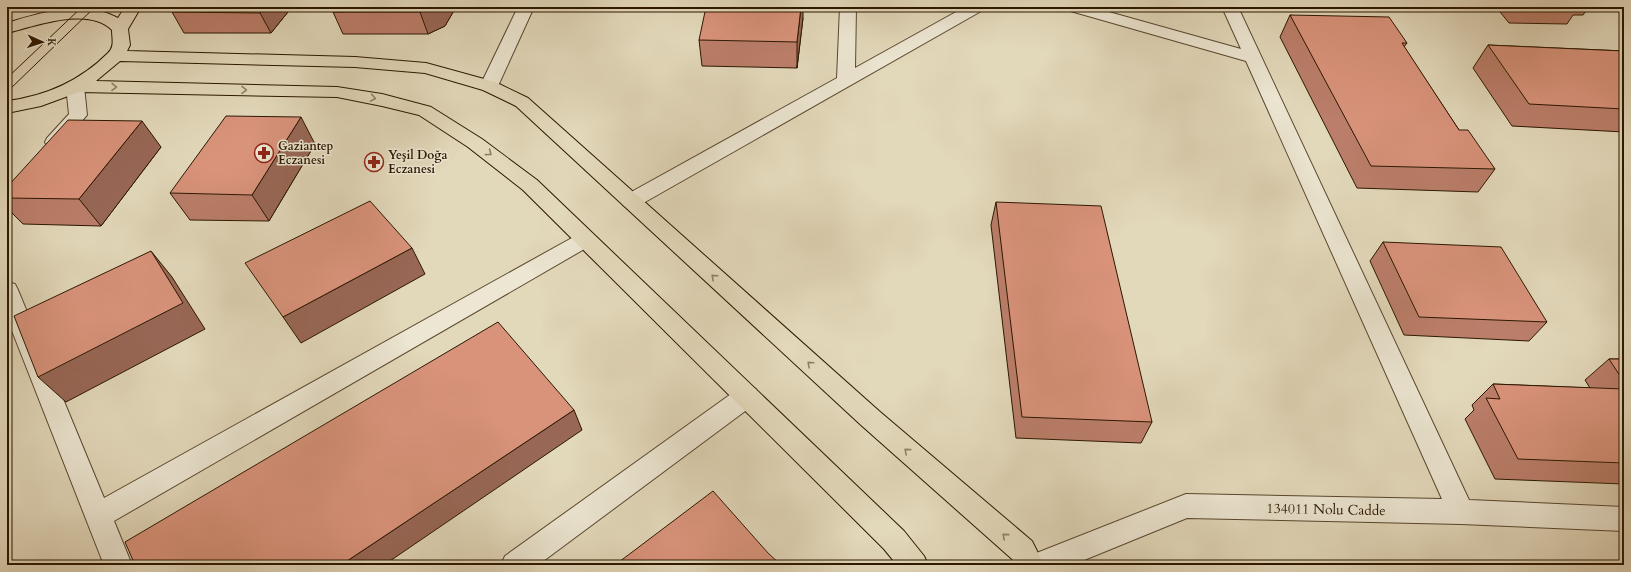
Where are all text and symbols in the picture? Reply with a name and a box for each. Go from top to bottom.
north arrow [22,22,62,62]
text: K [44,38,59,47]
one-way arrow [111,83,117,91]
one-way arrow [241,86,247,94]
one-way arrow [370,93,376,102]
place label: Gaziantep Eczanesi [278,138,334,168]
pharmacy icon: Gaziantep Eczanesi [253,142,275,164]
place label: Yeşil Doğa Eczanesi [388,147,447,177]
one-way arrow [485,149,492,156]
pharmacy icon: Yeşil Doğa Eczanesi [363,151,385,173]
one-way arrow [711,274,719,281]
one-way arrow [807,361,815,369]
one-way arrow [905,448,912,455]
street label: 134011 Nolu Cadde [1266,499,1386,520]
one-way arrow [1003,533,1010,540]

